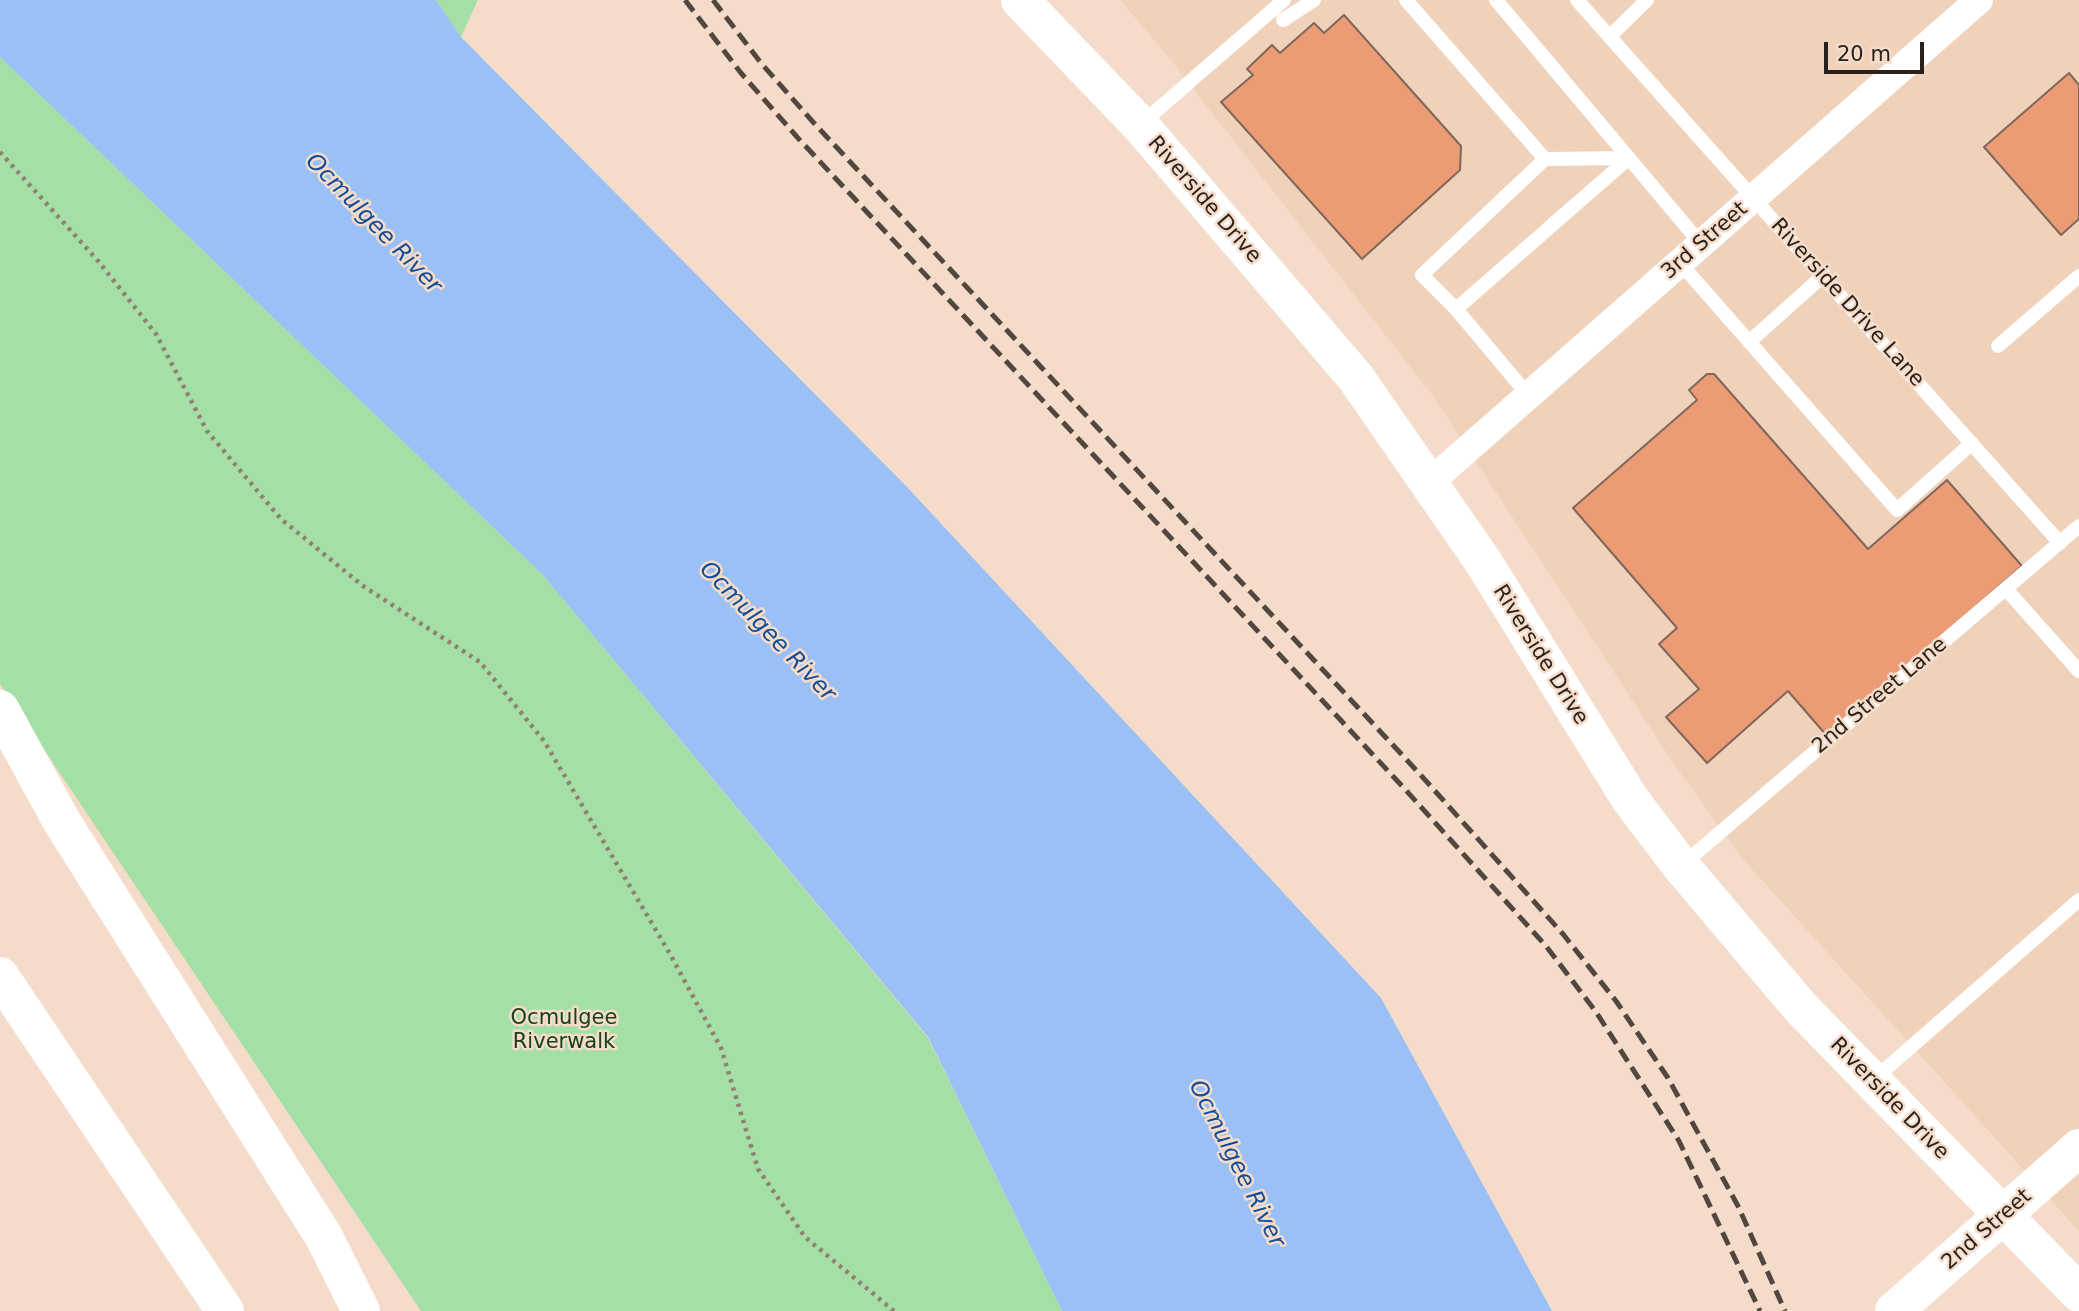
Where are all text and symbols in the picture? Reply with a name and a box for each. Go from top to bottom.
scale bar [1827,28,1927,72]
text: 20 m [1837,42,1891,66]
street label: Riverside Drive [1142,131,1266,269]
water label: Ocmulgee River [299,148,447,300]
street label: 3rd Street [1657,197,1753,285]
street label: Riverside Drive Lane [1765,214,1929,392]
water label: Ocmulgee River [693,556,841,708]
street label: Riverside Drive [1487,580,1593,730]
street label: 2nd Street Lane [1808,632,1952,760]
park label: Ocmulgee Riverwalk [511,1006,617,1056]
street label: Riverside Drive [1824,1033,1954,1165]
water label: Ocmulgee River [1182,1076,1290,1252]
street label: 2nd Street [1937,1184,2037,1276]

